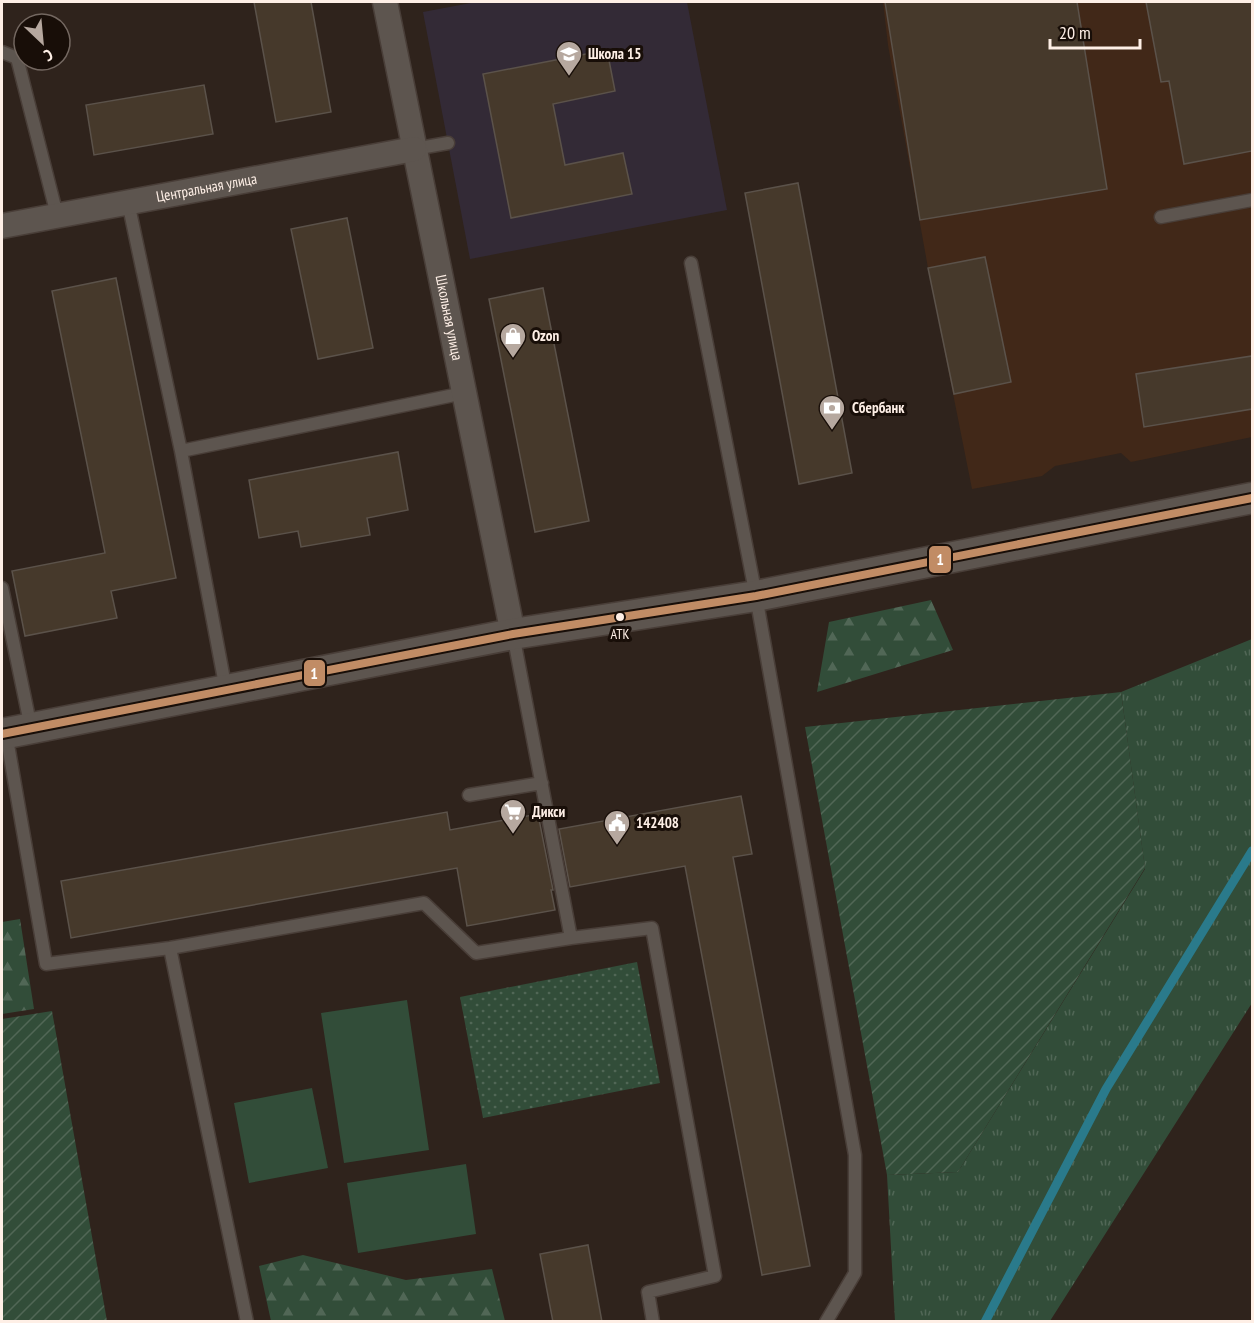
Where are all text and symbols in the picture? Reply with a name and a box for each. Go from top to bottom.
north arrow [12,12,72,72]
scale bar [1050,12,1140,50]
text: 20 m [1059,21,1091,44]
school or university icon: Школа 15 [554,39,584,77]
place label: Школа 15 [588,44,641,63]
text: С [40,45,56,66]
street label: Центральная улица [154,169,258,206]
street label: Школьная улица [431,273,467,362]
shop icon: Ozon [498,321,528,359]
place label: Ozon [532,326,559,345]
bank icon: Сбербанк [817,393,847,431]
place label: Сбербанк [852,398,905,417]
line badge: 1 [928,545,952,574]
text: 1 [936,549,944,569]
marker: АТК [614,611,626,623]
place label: АТК [610,625,630,643]
line badge: 1 [303,659,326,687]
text: 1 [310,663,318,683]
supermarket icon: Дикси [498,797,528,835]
place label: Дикси [532,802,566,821]
public building icon: 142408 [602,808,632,846]
place label: 142408 [636,813,679,832]

